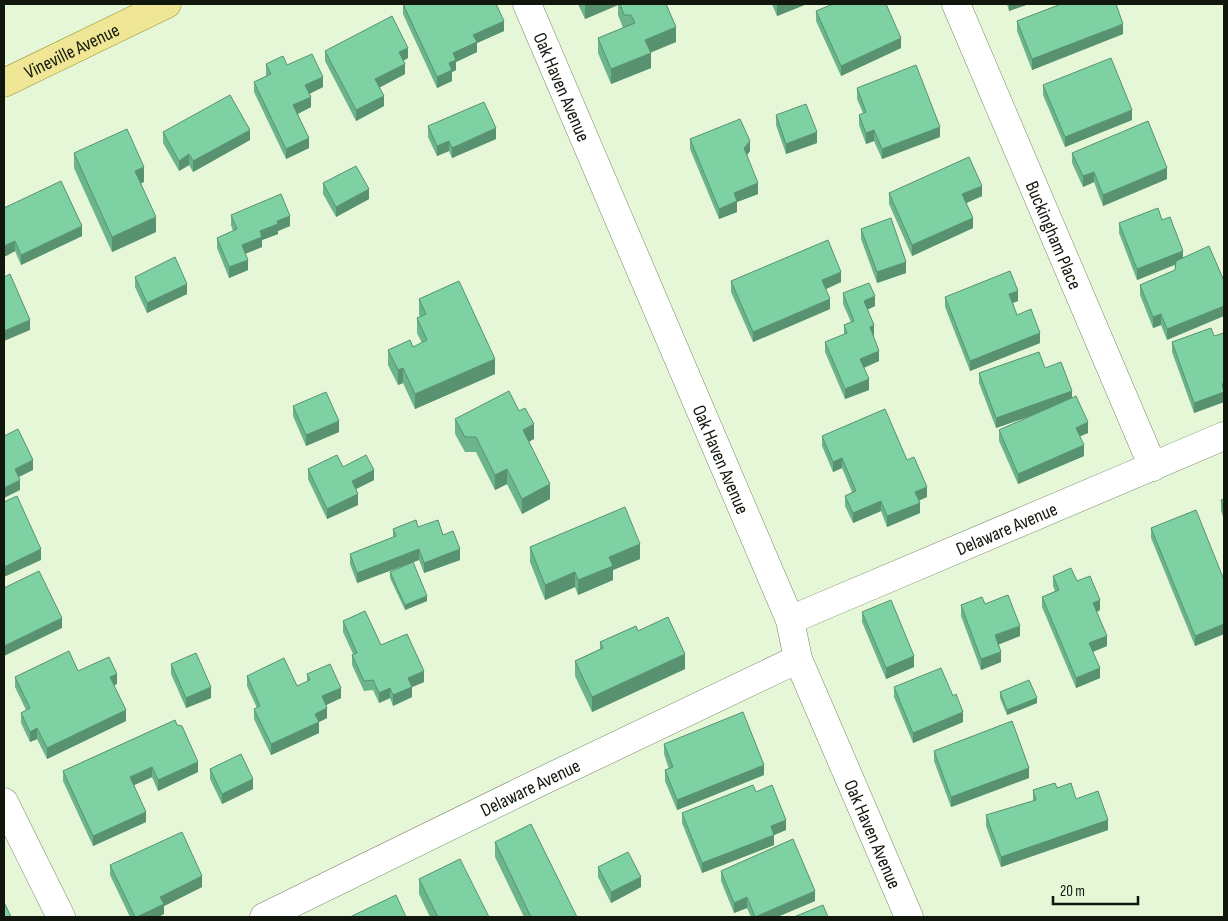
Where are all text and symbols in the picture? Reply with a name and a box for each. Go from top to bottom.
street label: Vineville Avenue [21,19,123,84]
street label: Oak Haven Avenue [528,29,594,145]
street label: Buckingham Place [1020,178,1086,293]
street label: Oak Haven Avenue [687,402,753,518]
street label: Delaware Avenue [953,498,1061,561]
street label: Delaware Avenue [477,755,584,822]
street label: Oak Haven Avenue [838,777,905,892]
scale bar [1053,874,1138,906]
text: 20 m [1060,882,1085,901]

